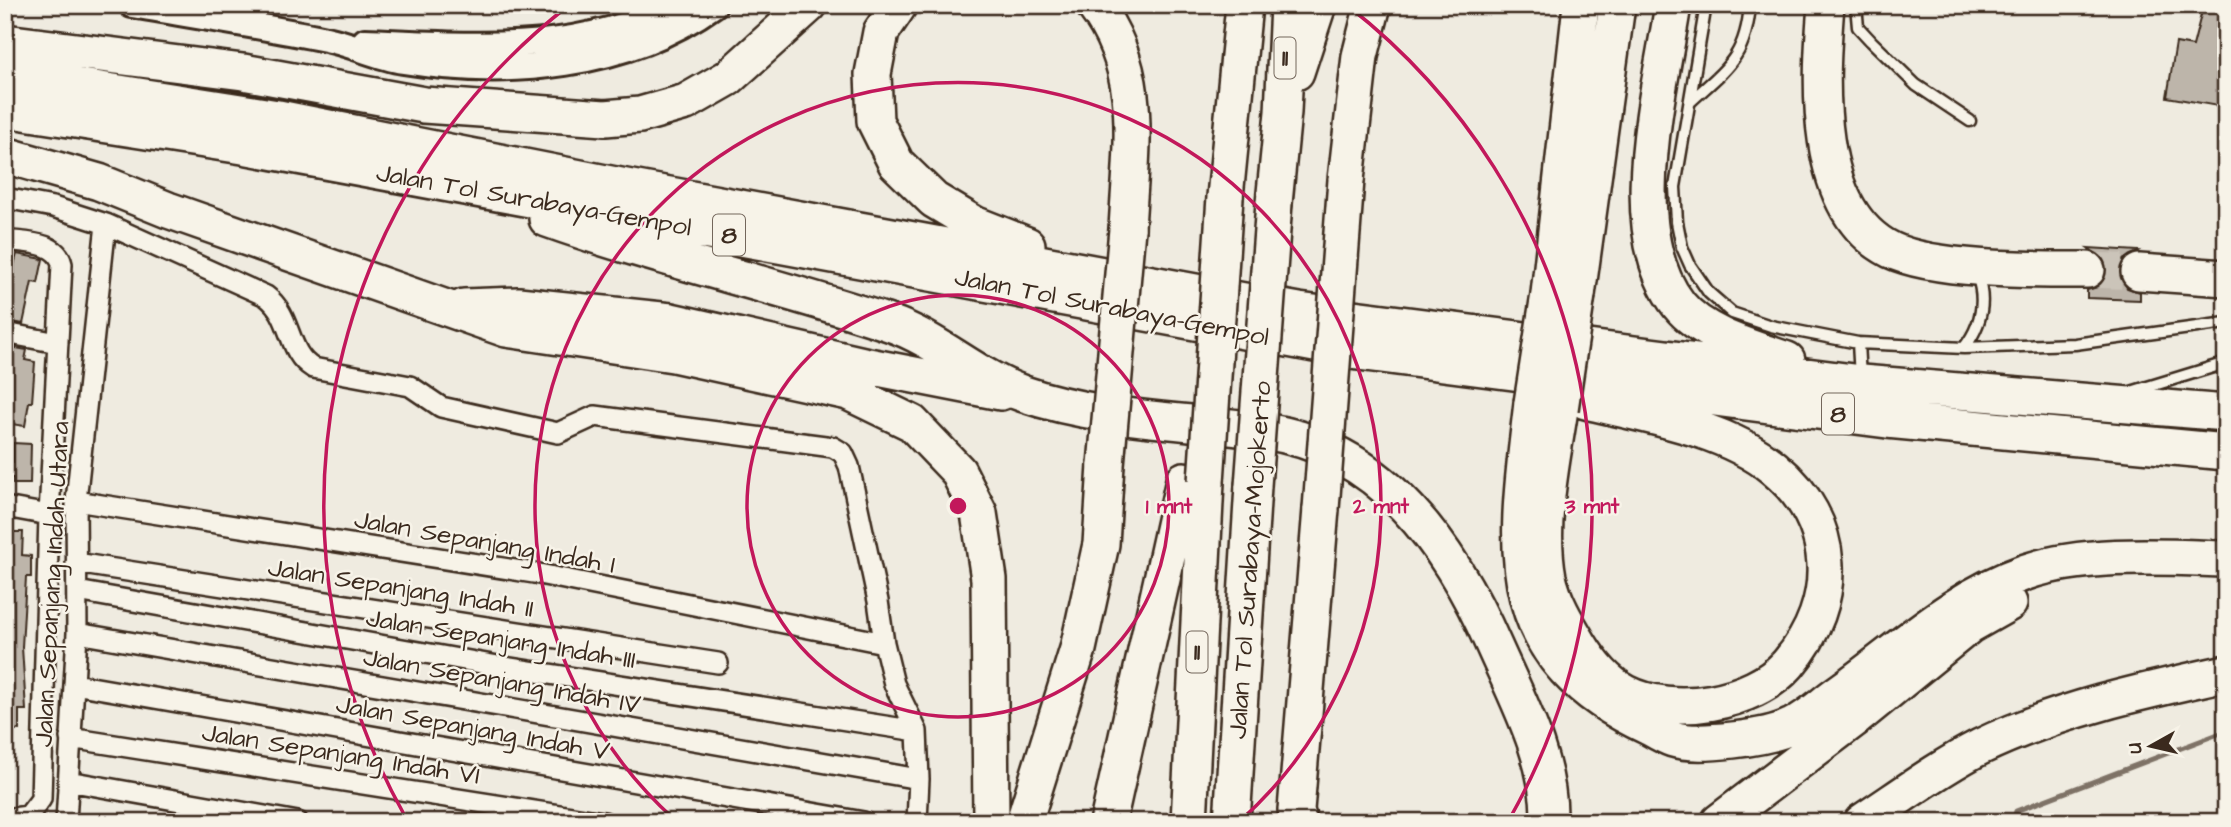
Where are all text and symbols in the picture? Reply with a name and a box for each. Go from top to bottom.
road number: 11 [1274,38,1296,78]
street label: Jalan Tol Surabaya–Gempol [373,155,694,247]
road number: 8 [713,214,745,256]
street label: Jalan Tol Surabaya–Gempol [951,259,1272,357]
street label: Jalan Tol Surabaya–Mojokerto [1220,379,1282,740]
road number: 8 [1822,394,1854,435]
street label: Jalan Sepanjang Indah Utara [25,420,81,748]
text: 1 mnt [1146,492,1193,521]
text: 2 mnt [1352,492,1409,521]
text: 3 mnt [1564,492,1620,521]
centre of rings [946,494,970,518]
street label: Jalan Sepanjang Indah I [351,501,618,585]
street label: Jalan Sepanjang Indah II [265,549,536,629]
street label: Jalan Sepanjang Indah III [363,600,638,680]
road number: 11 [1186,632,1208,672]
street label: Jalan Sepanjang Indah IV [360,639,643,725]
street label: Jalan Sepanjang Indah V [333,686,612,772]
north arrow [2116,712,2186,782]
street label: Jalan Sepanjang Indah VI [199,714,482,796]
text: U [2121,741,2150,755]

